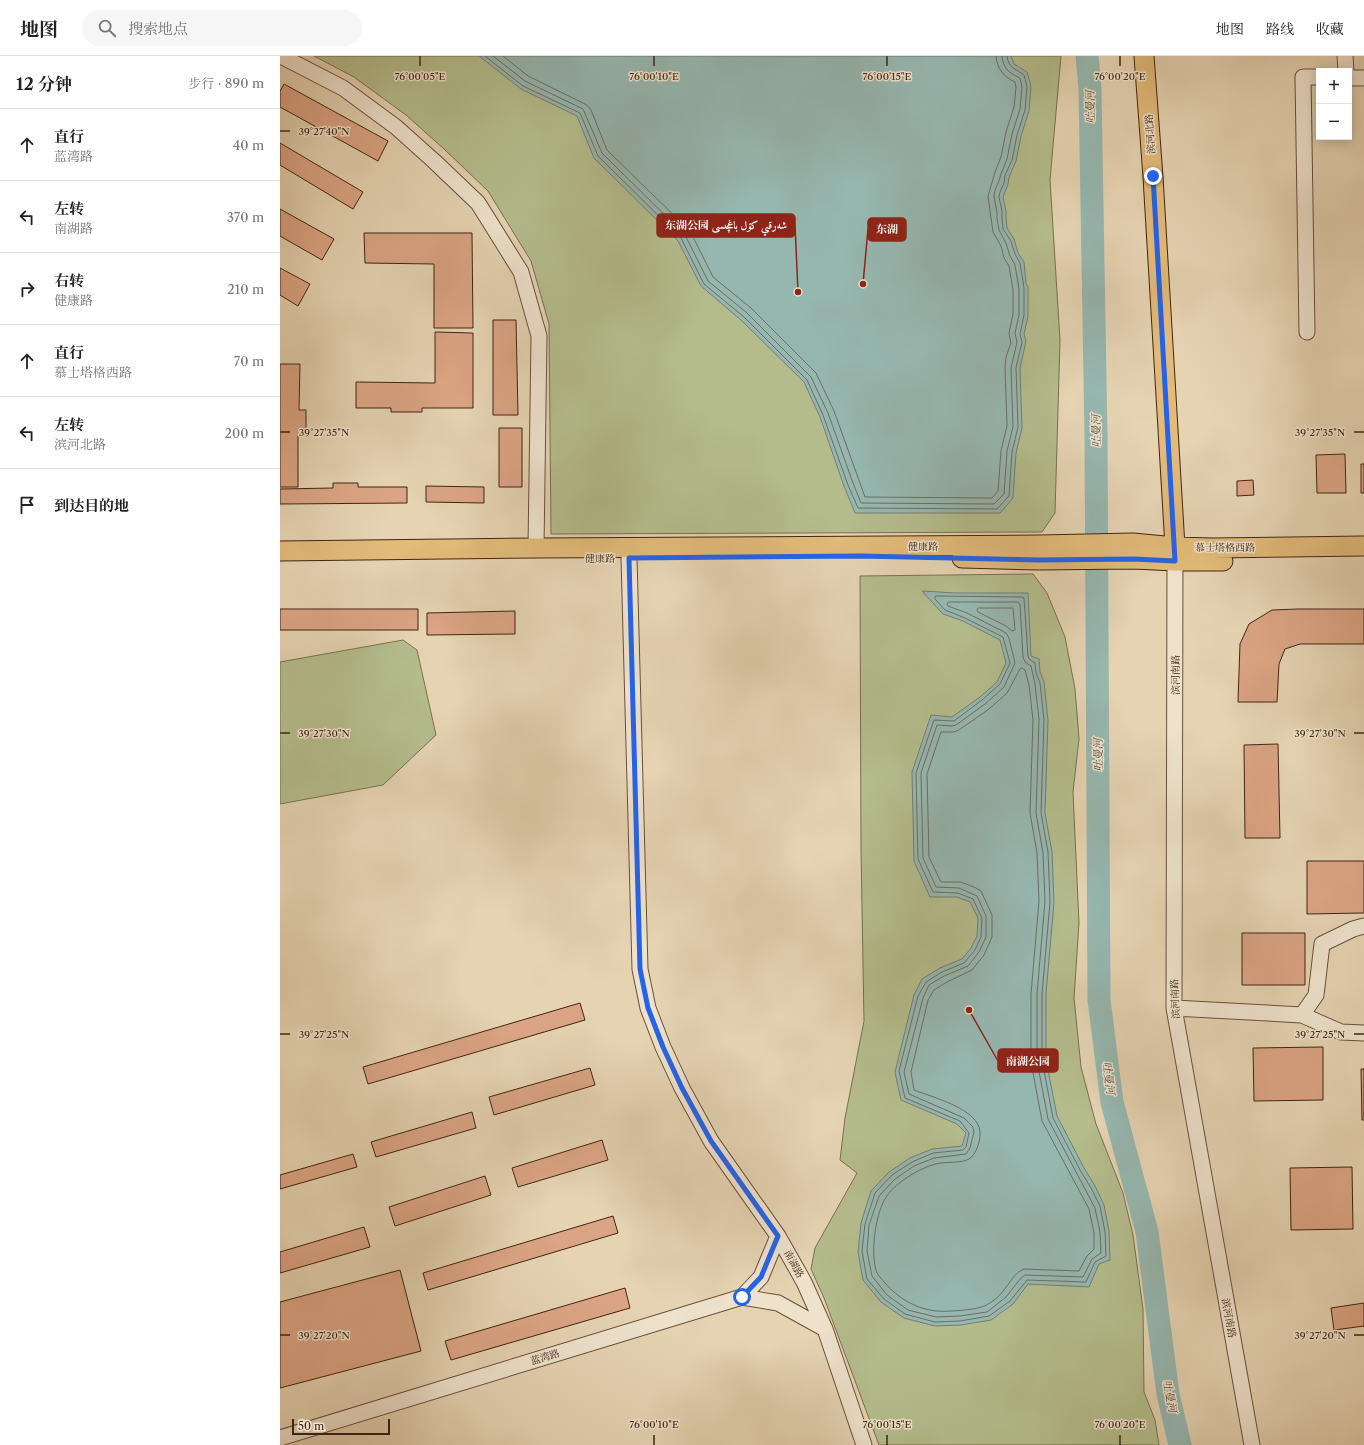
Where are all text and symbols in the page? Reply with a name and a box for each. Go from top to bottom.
search box [82,10,362,46]
icon: search [96,17,118,39]
text: 地图 [20,18,58,41]
text: 搜索地点 [128,19,188,38]
text: 地图 [1216,20,1244,38]
text: 路线 [1266,20,1294,38]
text: 收藏 [1316,20,1344,38]
map controls [1316,68,1352,140]
button: + [1316,68,1352,104]
text: 76°00'05"E [395,70,446,83]
text: 76°00'10"E [629,70,679,83]
text: 76°00'15"E [863,70,911,83]
text: 76°00'20"E [1094,70,1146,83]
text: 12 分钟 [16,74,72,94]
text: 步行 · 890 m [188,75,264,91]
water label: 吐曼河 [1083,88,1097,124]
button: − [1316,104,1352,140]
street label: 滨河北路 [1142,114,1158,154]
text: 39°27'40"N [298,125,350,138]
text: 直行 [54,127,84,146]
icon: ahead [16,134,38,156]
text: 40 m [233,137,264,153]
text: 蓝湾路 [54,148,93,164]
route end [1144,167,1162,185]
text: 左转 [54,199,84,218]
icon: left [16,206,38,228]
text: 370 m [227,209,264,225]
callout: 东湖公园 شەرقىي كۆل باغچىسى [657,214,795,237]
text: 东湖公园 شەرقىي كۆل باغچىسى [665,218,787,236]
callout: 东湖 [868,218,906,241]
text: 南湖路 [54,220,93,236]
text: 东湖 [876,222,898,236]
text: 右转 [54,271,84,290]
icon: right [16,278,38,300]
text: 210 m [227,281,264,297]
text: 健康路 [54,292,93,308]
text: 直行 [54,343,84,362]
icon: ahead [16,350,38,372]
text: 70 m [234,353,264,369]
text: 慕士塔格西路 [54,364,132,380]
water label: 吐曼河 [1089,412,1103,448]
text: 左转 [54,415,84,434]
icon: left [16,422,38,444]
text: 200 m [224,425,264,441]
text: 39°27'35"N [299,426,349,439]
text: 39°27'35"N [1295,426,1345,439]
text: 滨河北路 [54,436,106,452]
icon: arrive [16,494,38,516]
text: 到达目的地 [54,496,129,515]
street label: 健康路 [908,540,938,553]
street label: 慕士塔格西路 [1195,541,1255,554]
street label: 健康路 [585,552,615,565]
street label: 滨河南路 [1169,655,1182,695]
text: 39°27'30"N [298,727,350,740]
text: 39°27'30"N [1294,727,1346,740]
water label: 吐曼河 [1091,737,1105,772]
street label: 滨河南路 [1167,979,1183,1019]
text: 39°27'25"N [299,1028,349,1041]
text: 39°27'25"N [1295,1028,1345,1041]
callout: 南湖公园 [998,1049,1058,1072]
text: 南湖公园 [1006,1054,1050,1068]
water label: 吐曼河 [1100,1061,1118,1097]
street label: 南湖路 [781,1248,807,1280]
route start [733,1288,751,1306]
street label: 滨河南路 [1219,1297,1239,1339]
text: 39°27'20"N [298,1329,350,1342]
text: 39°27'20"N [1294,1329,1346,1342]
street label: 蓝湾路 [529,1346,561,1368]
water label: 吐曼河 [1160,1378,1180,1415]
scale bar [292,1417,390,1436]
text: 76°00'10"E [629,1418,679,1431]
text: 76°00'15"E [863,1418,911,1431]
text: 76°00'20"E [1094,1418,1146,1431]
text: 50 m [298,1419,324,1433]

